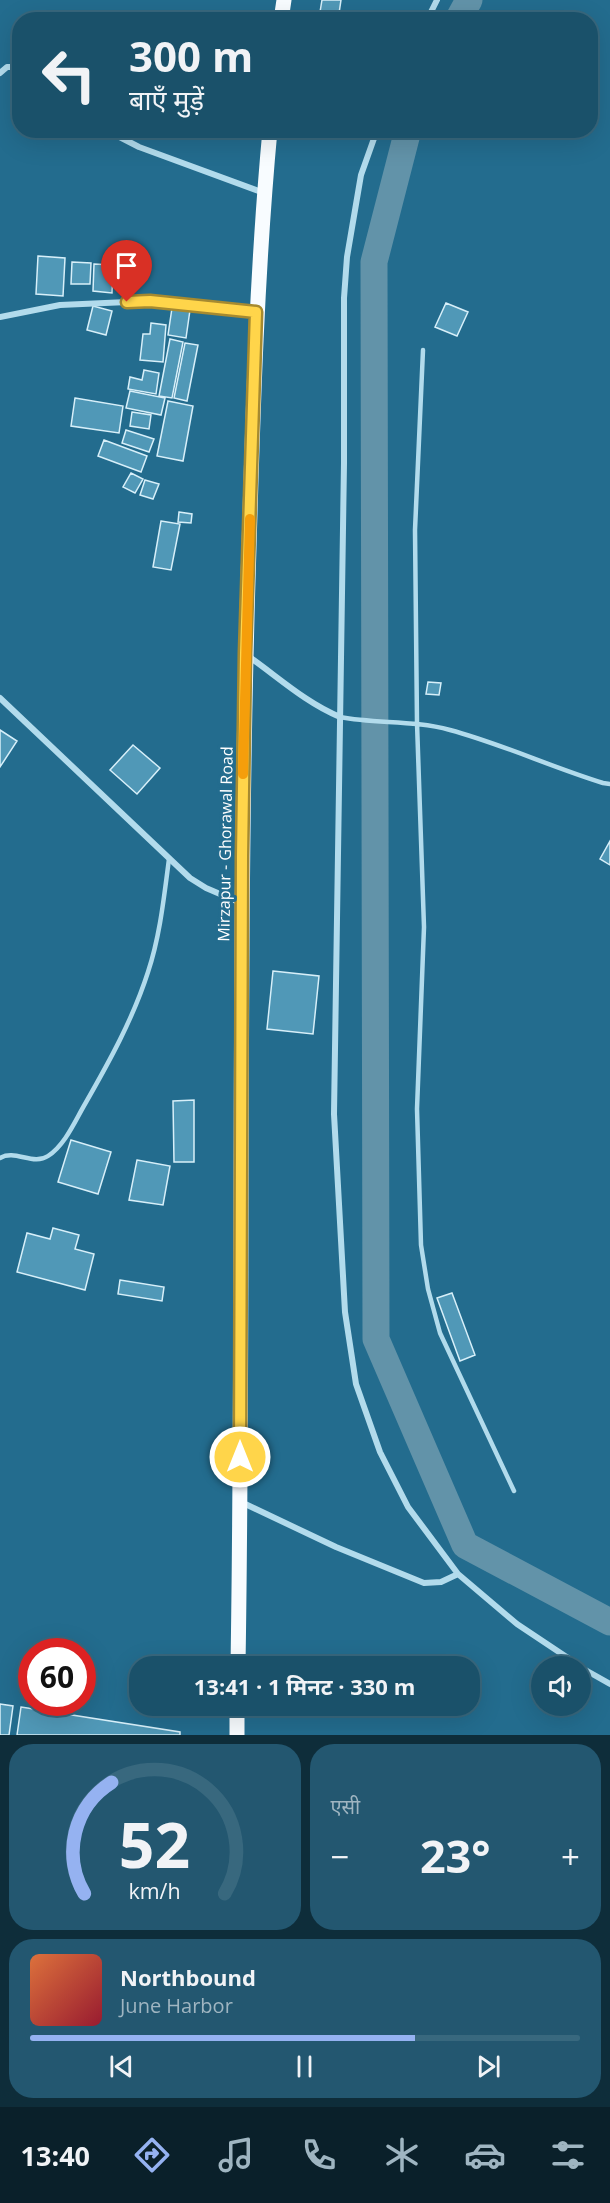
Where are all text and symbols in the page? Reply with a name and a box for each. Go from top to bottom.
text: 300 m [129,27,253,84]
icon: left [30,36,108,114]
text: बाएँ मुड़ें [129,81,204,118]
pin [101,240,152,302]
icon: arrive [110,249,143,282]
street label: Mirzapur - Ghorawal Road [212,746,238,942]
position arrow [208,1425,272,1489]
speed limit sign: 60 [18,1638,96,1716]
map controls [531,1656,591,1716]
button: sound [531,1656,591,1716]
text: 13:41 · 1 मिनट · 330 m [194,1671,415,1701]
text: एसी [331,1793,360,1820]
text: 52 [119,1801,190,1886]
text: 23° [420,1825,491,1886]
text: − [331,1834,349,1879]
text: + [561,1834,580,1879]
text: km/h [129,1876,181,1905]
text: Northbound [120,1962,256,1992]
text: June Harbor [120,1992,233,2019]
icon: previous [105,2050,138,2083]
icon: pause [288,2050,321,2083]
icon: next [472,2050,505,2083]
icon: directions [131,2134,173,2176]
icon: music [215,2134,257,2176]
icon: phone [298,2134,340,2176]
icon: climate [381,2134,423,2176]
icon: car [464,2134,506,2176]
icon: filters [547,2134,589,2176]
text: 13:40 [21,2137,90,2174]

